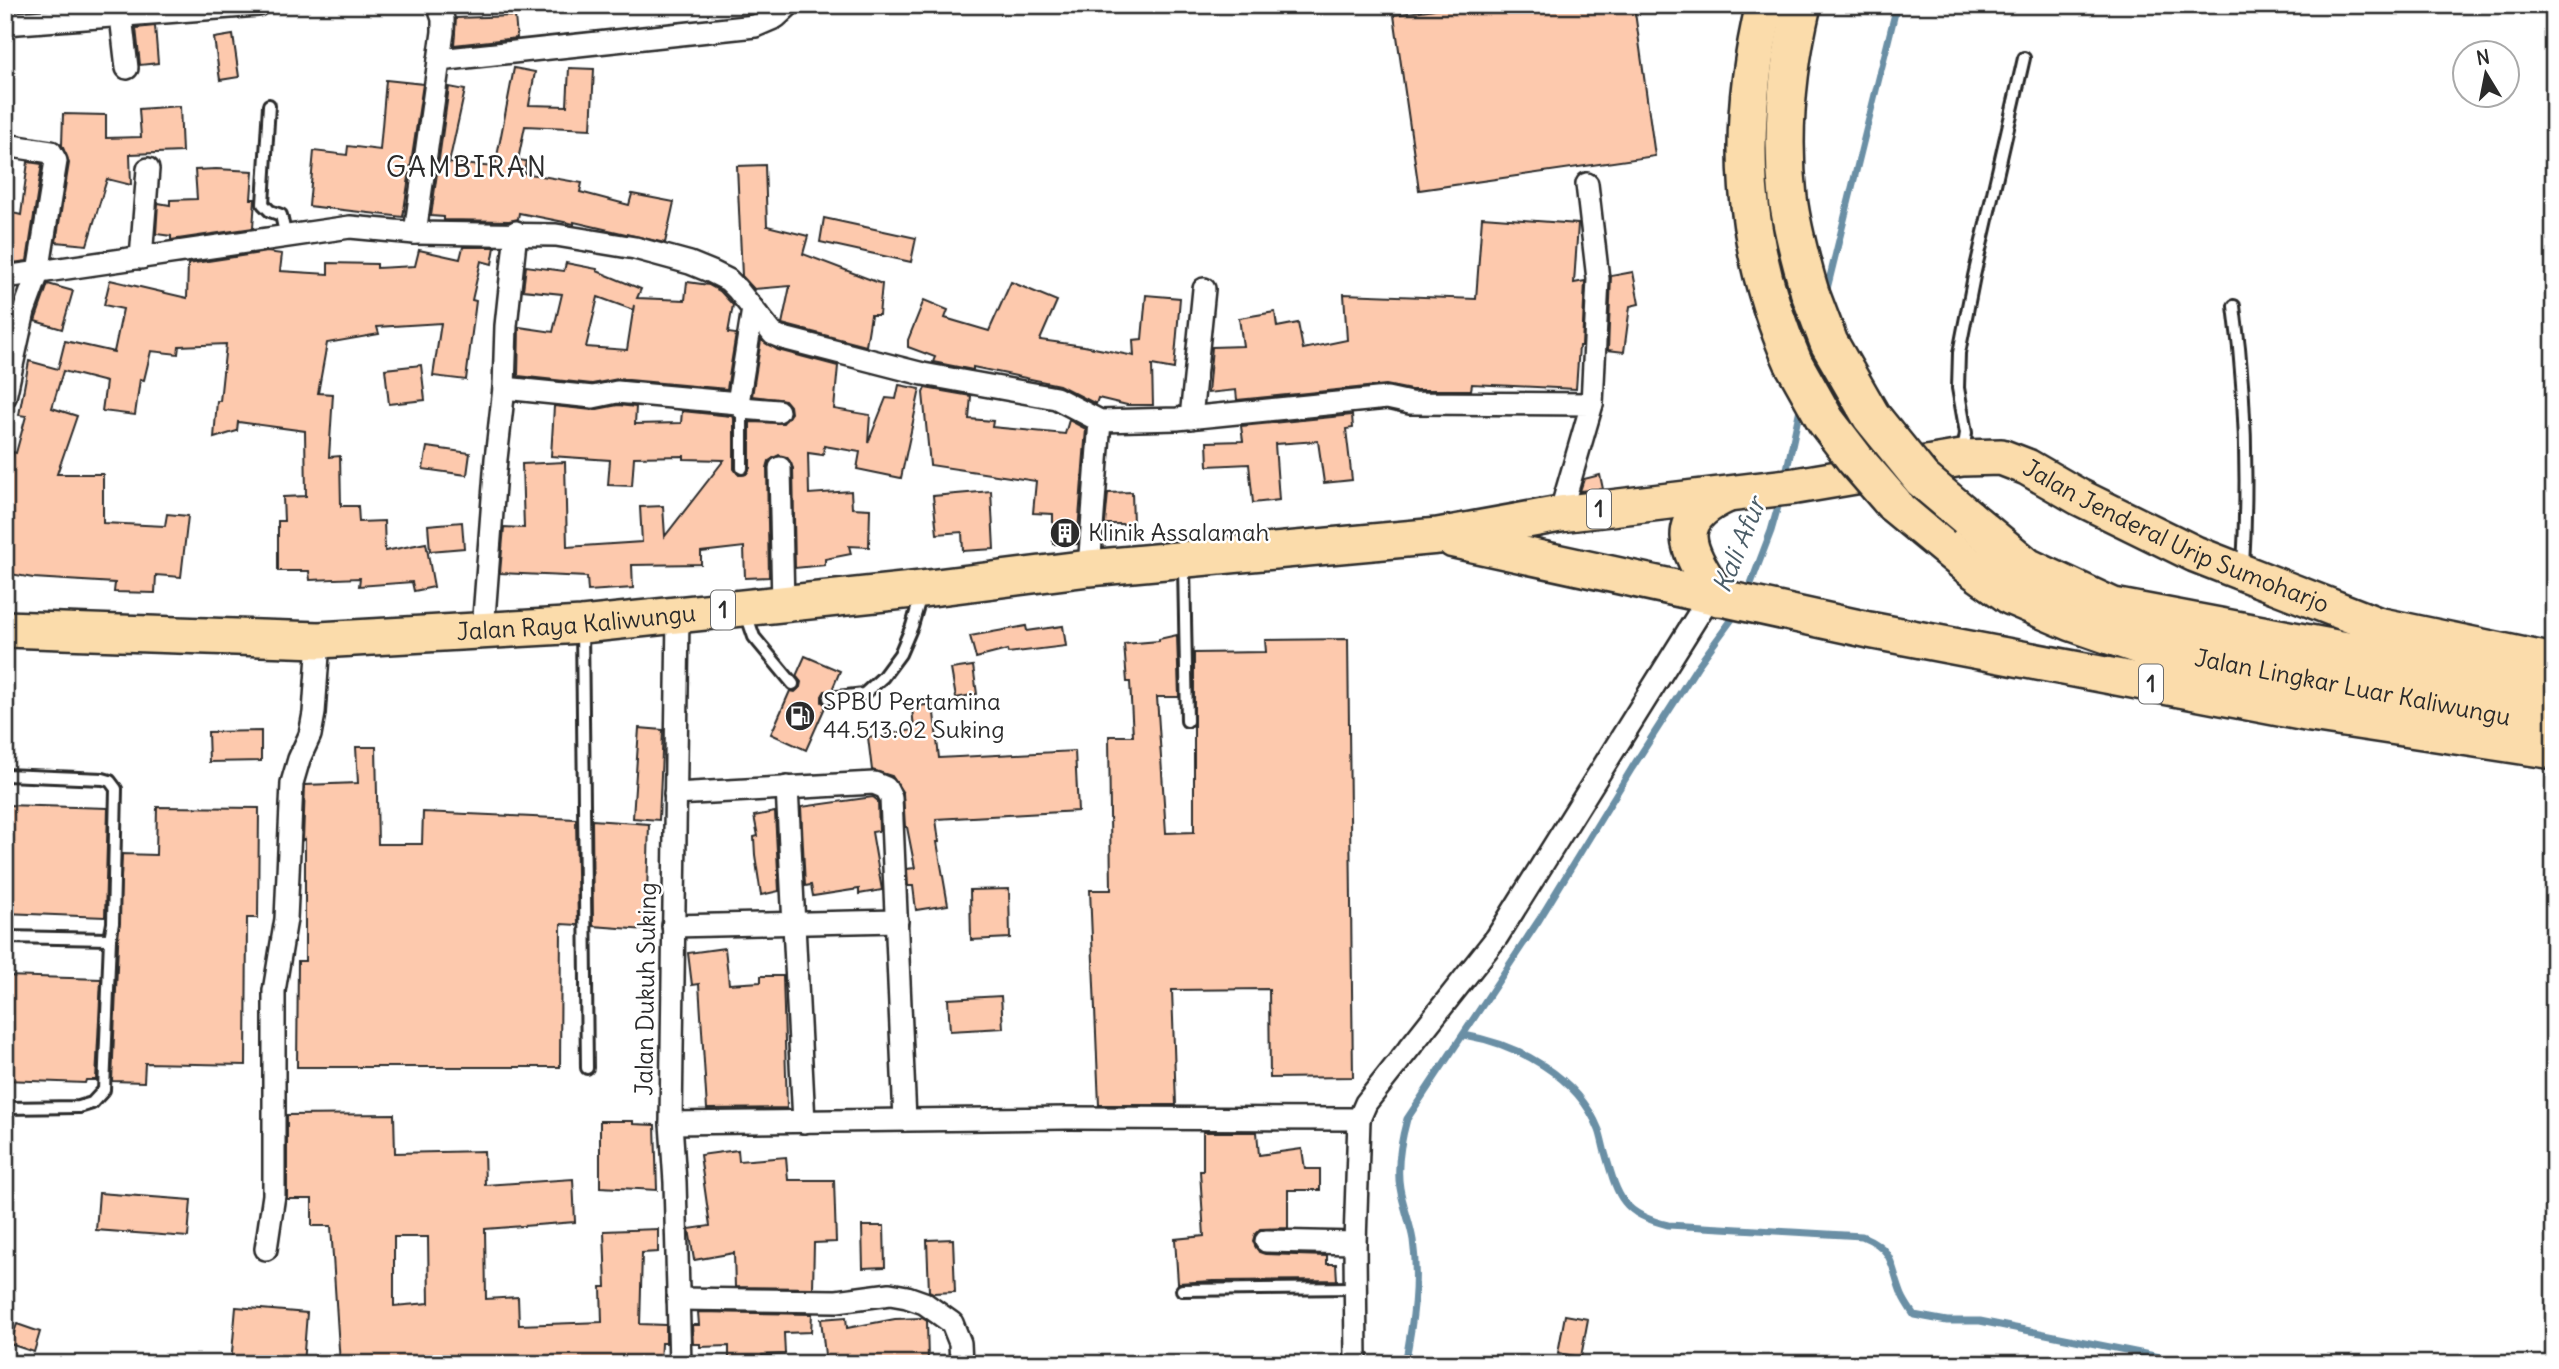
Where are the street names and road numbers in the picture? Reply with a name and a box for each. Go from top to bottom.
street label: Jalan Jenderal Urip Sumoharjo [2018,452,2334,619]
road number: 1 [1587,489,1611,528]
road number: 1 [711,590,735,630]
street label: Jalan Raya Kaliwungu [456,597,697,646]
street label: Jalan Lingkar Luar Kaliwungu [2192,642,2513,731]
road number: 1 [2139,664,2163,704]
street label: Jalan Dukuh Suking [628,882,662,1096]

